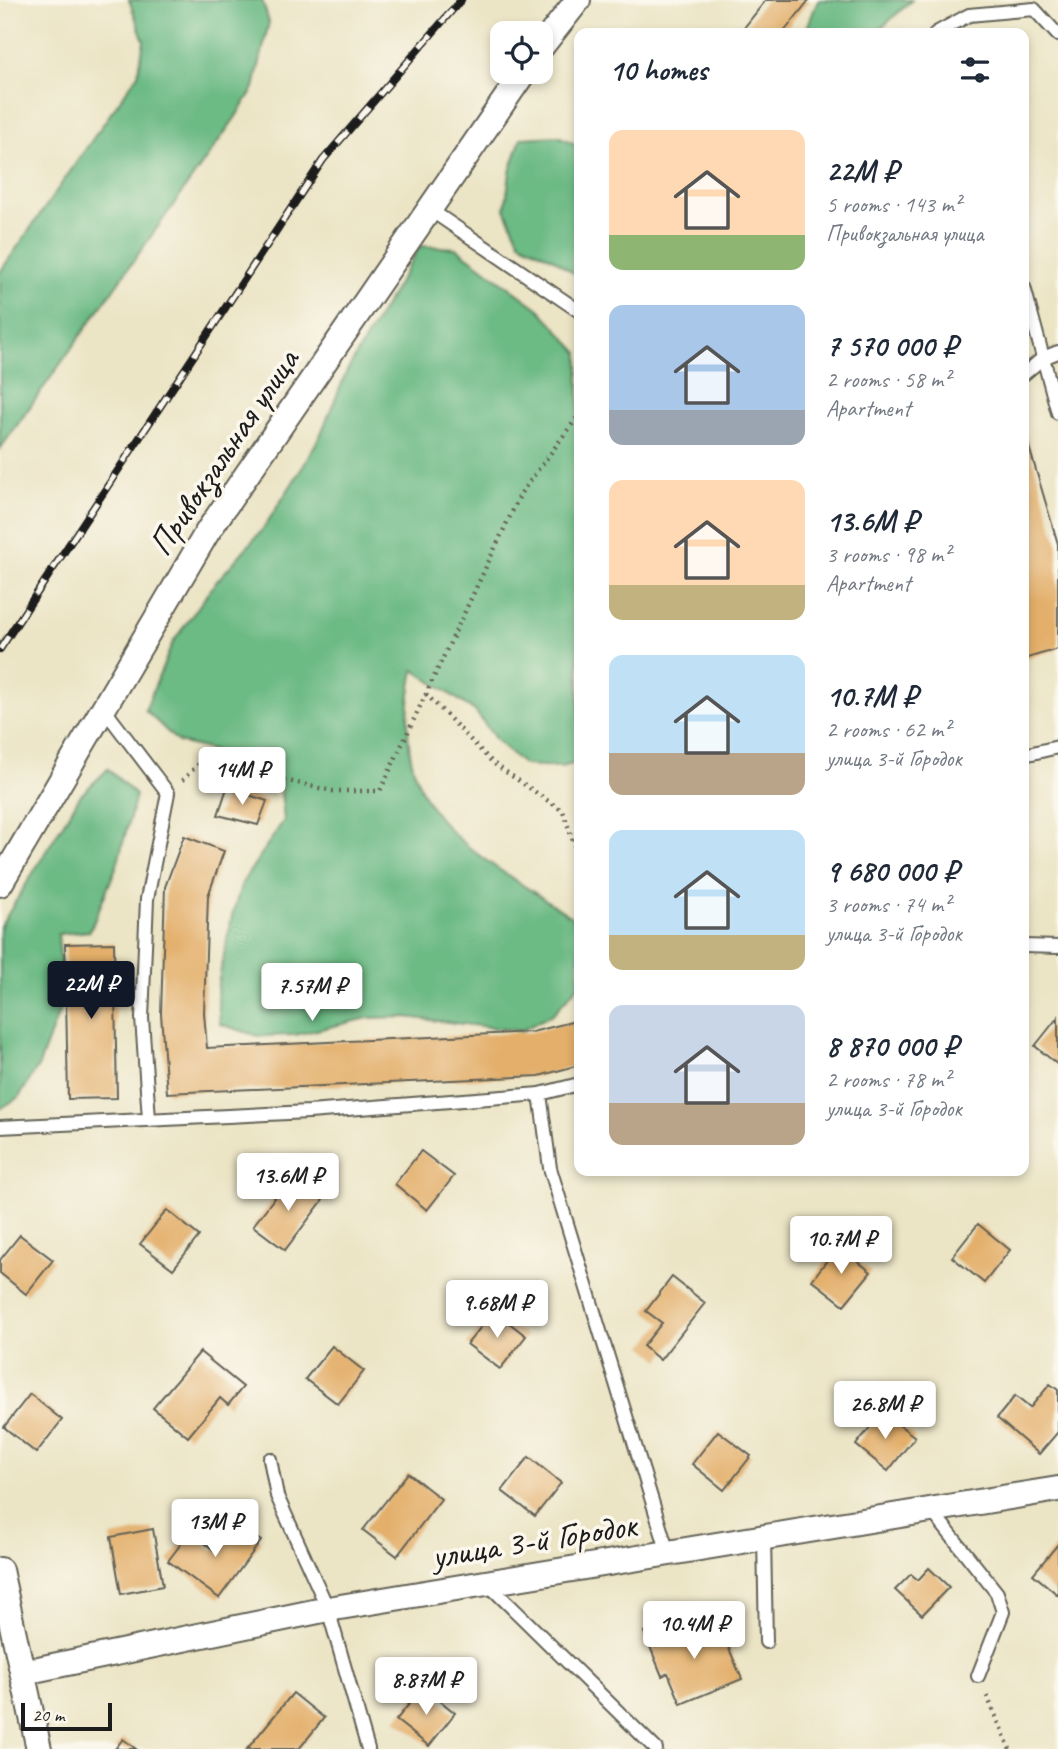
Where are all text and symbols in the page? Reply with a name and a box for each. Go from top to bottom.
map controls [490,21,553,84]
button: locate [490,21,553,84]
text: 10 homes [609,51,707,89]
icon: filters [956,51,994,89]
text: 22M ₽ [826,152,898,190]
icon: home [665,158,749,242]
text: 5 rooms · 143 m² [826,190,961,219]
text: Привокзальная улица [826,219,984,248]
text: 7 570 000 ₽ [826,327,957,365]
icon: home [665,333,749,417]
street label: Привокзальная улица [138,339,310,564]
text: 2 rooms · 58 m² [826,365,950,394]
text: Apartment [826,394,911,423]
text: 13.6M ₽ [826,502,918,540]
icon: home [665,508,749,592]
text: 3 rooms · 98 m² [826,540,950,569]
text: Apartment [826,569,911,598]
text: 10.7M ₽ [826,677,917,715]
icon: home [665,683,749,767]
text: 2 rooms · 62 m² [826,715,950,744]
text: улица 3-й Городок [826,744,962,773]
pin: 14M ₽ [193,748,291,807]
text: 14M ₽ [215,755,269,784]
text: 9 680 000 ₽ [826,852,958,890]
icon: home [665,858,749,942]
text: 3 rooms · 74 m² [826,890,950,919]
text: улица 3-й Городок [826,919,962,948]
pin: 22M ₽ [42,962,140,1021]
pin: 7.57M ₽ [247,964,377,1023]
text: 22M ₽ [64,969,118,998]
text: 7.57M ₽ [277,971,347,1000]
text: 8 870 000 ₽ [826,1027,958,1065]
icon: home [665,1033,749,1117]
text: 2 rooms · 78 m² [826,1065,950,1094]
text: улица 3-й Городок [826,1094,962,1123]
pin: 13.6M ₽ [223,1154,353,1213]
text: 13.6M ₽ [253,1161,323,1190]
pin: 10.7M ₽ [776,1216,906,1276]
text: 10.7M ₽ [806,1224,876,1253]
pin: 9.68M ₽ [432,1280,562,1340]
text: 9.68M ₽ [462,1288,532,1317]
pin: 26.8M ₽ [820,1382,950,1441]
text: 26.8M ₽ [850,1389,920,1418]
pin: 13M ₽ [166,1500,264,1559]
street label: улица 3-й Городок [426,1502,642,1579]
text: 13M ₽ [188,1507,242,1536]
pin: 10.4M ₽ [629,1602,759,1661]
text: 10.4M ₽ [659,1609,729,1638]
pin: 8.87M ₽ [361,1658,491,1717]
text: 8.87M ₽ [391,1665,461,1694]
scale bar [21,1700,112,1732]
text: 20 m [32,1703,64,1727]

